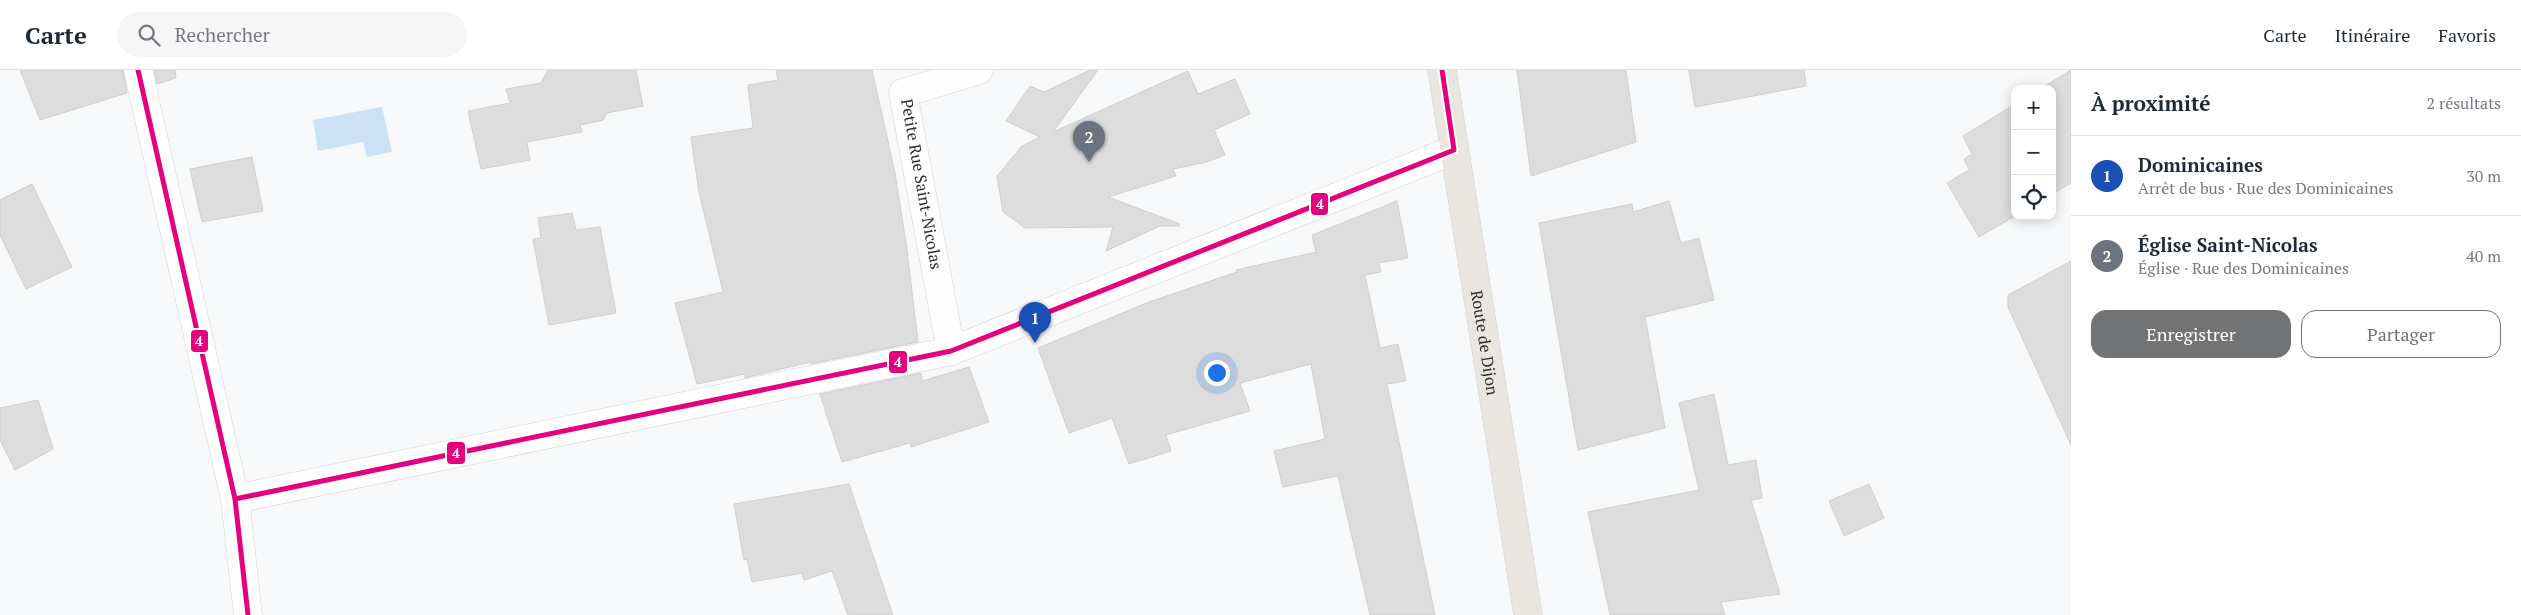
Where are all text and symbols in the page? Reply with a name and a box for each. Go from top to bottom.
search box [117,12,467,57]
text: Carte [25,19,87,51]
icon: search [135,21,163,49]
text: Rechercher [175,22,270,47]
text: Carte [2263,23,2307,47]
text: Itinéraire [2335,23,2410,47]
text: Favoris [2438,23,2496,47]
map controls [2011,85,2056,220]
button: + [2011,85,2056,130]
text: À proximité [2091,89,2211,117]
text: 2 résultats [2427,92,2501,114]
street label: Petite Rue Saint-Nicolas [896,97,948,271]
pin: 2 [1073,121,1105,162]
button: − [2011,130,2056,175]
text: Dominicaines [2138,152,2263,177]
text: 1 [2102,165,2112,187]
text: 30 m [2466,165,2501,187]
button: locate [2011,175,2056,220]
text: Arrêt de bus · Rue des Dominicaines [2138,177,2393,199]
line badge: 4 [1310,192,1329,216]
text: 4 [1316,194,1324,213]
text: Église Saint-Nicolas [2138,232,2318,257]
text: 2 [2102,245,2112,267]
text: 40 m [2466,245,2501,267]
text: Église · Rue des Dominicaines [2138,257,2349,279]
street label: Route de Dijon [1466,289,1504,397]
pin: 1 [1019,302,1051,343]
button: Enregistrer [2091,310,2291,358]
button: Partager [2301,310,2501,358]
line badge: 4 [190,329,209,353]
text: 4 [195,331,203,350]
line badge: 4 [888,350,908,374]
text: 4 [894,352,902,371]
your location [1204,360,1230,386]
line badge: 4 [446,441,466,465]
text: 4 [452,443,460,462]

